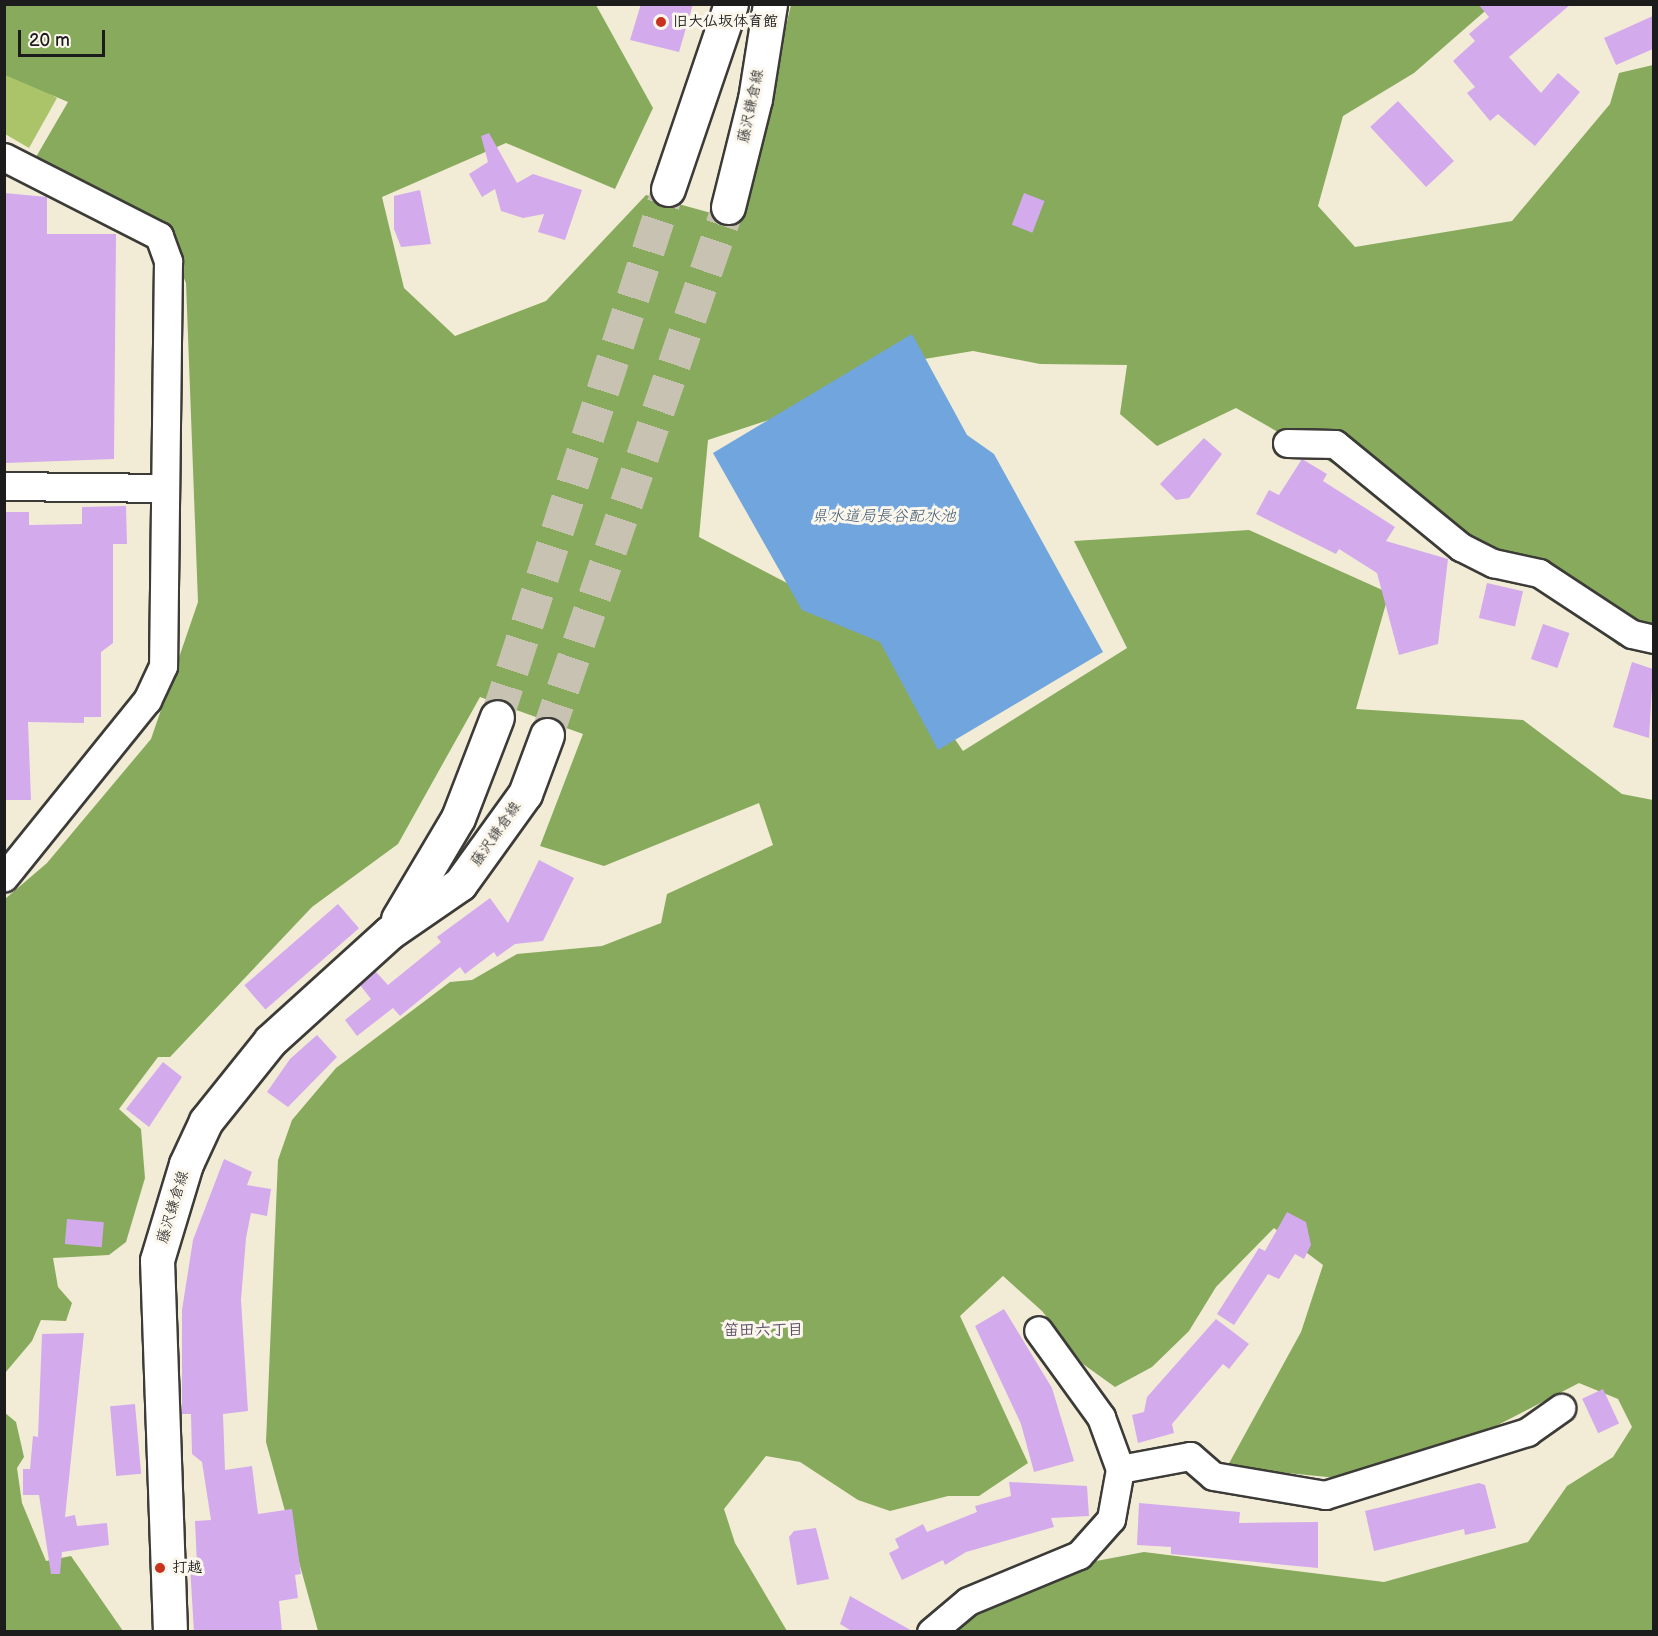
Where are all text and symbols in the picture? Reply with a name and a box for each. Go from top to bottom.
place label: 旧大仏坂体育館 [673,13,778,31]
marker: 旧大仏坂体育館 [654,15,668,29]
scale bar [21,18,108,56]
text: 20 m [29,30,70,51]
street label: 藤沢鎌倉線 [734,67,768,145]
water label: 県水道局長谷配水池 [812,507,956,527]
street label: 藤沢鎌倉線 [467,798,525,870]
street label: 藤沢鎌倉線 [153,1169,193,1245]
district label: 笛田六丁目 [723,1321,803,1341]
place label: 打越 [172,1559,202,1577]
marker: 打越 [153,1561,167,1575]

